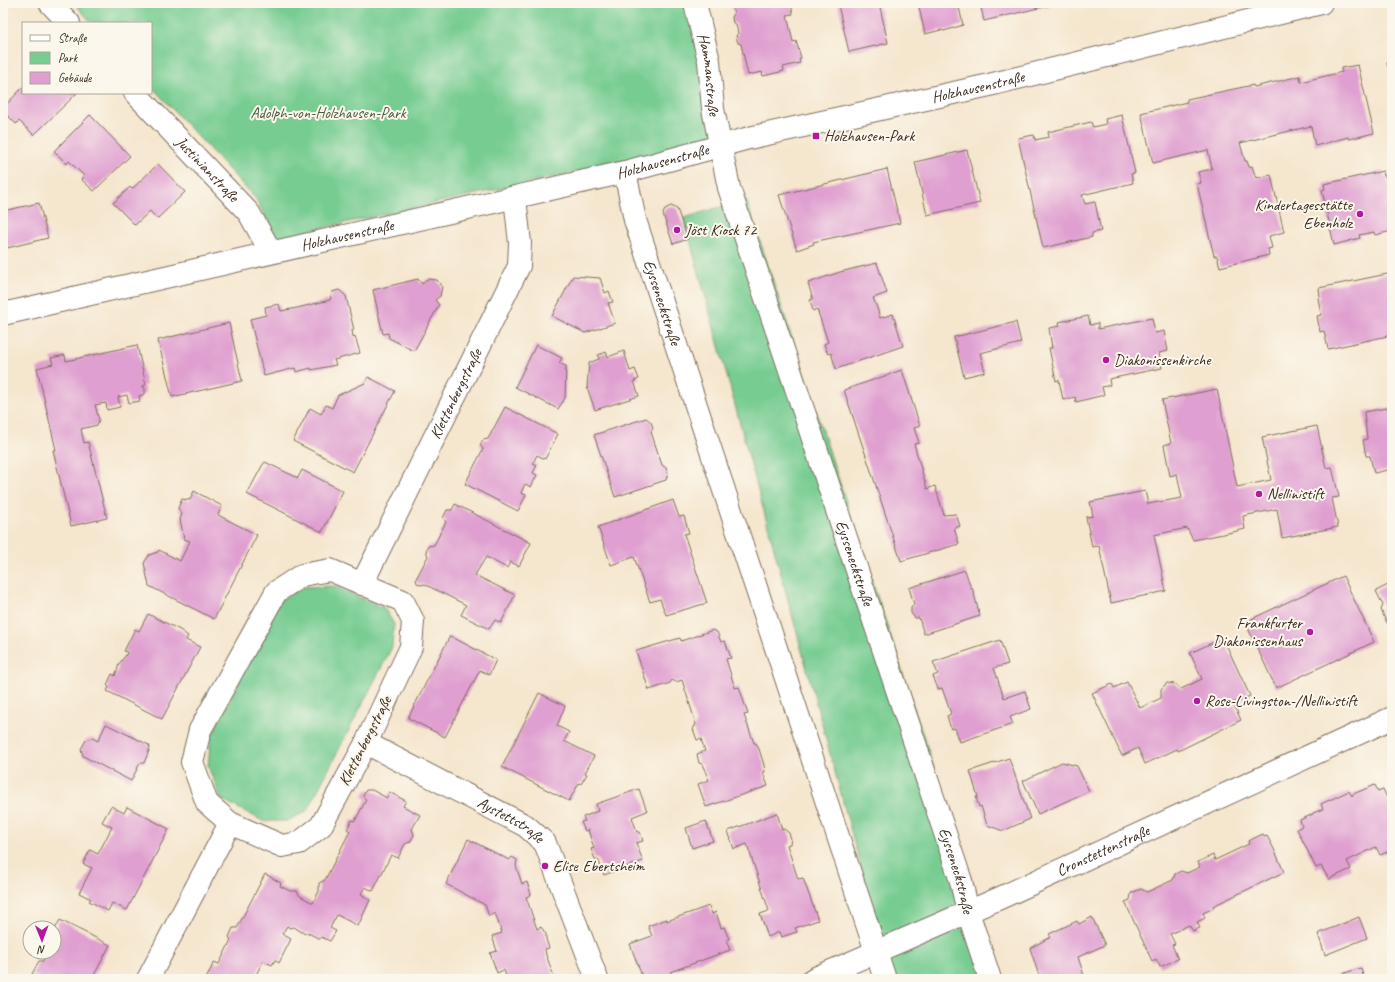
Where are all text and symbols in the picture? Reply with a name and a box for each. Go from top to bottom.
legend [22,22,152,94]
text: Straße [58,30,87,46]
street label: Hammanstraße [693,31,724,119]
text: Park [58,50,79,66]
street label: Holzhausenstraße [930,66,1028,107]
text: Gebäude [58,70,92,86]
park label: Adolph-von-Holzhausen-Park [250,103,407,123]
place label: Holzhausen-Park [824,126,916,146]
street label: Justinianstraße [171,131,244,207]
marker: Holzhausen-Park [811,131,821,141]
street label: Holzhausenstraße [615,139,713,184]
place label: Kindertagesstätte Ebenholz [1255,195,1354,233]
marker: Kindertagesstätte Ebenholz [1355,209,1365,219]
street label: Holzhausenstraße [299,215,397,256]
place label: Jöst Kiosk 72 [684,220,758,240]
marker: Jöst Kiosk 72 [672,225,682,235]
street label: Eysseneckstraße [639,257,686,349]
street label: Klettenbergstraße [425,344,487,442]
place label: Diakonissenkirche [1114,350,1212,370]
marker: Diakonissenkirche [1101,355,1111,365]
place label: Nellinistift [1267,484,1325,504]
marker: Nellinistift [1254,489,1264,499]
street label: Eysseneckstraße [831,518,879,610]
place label: Frankfurter Diakonissenhaus [1213,613,1304,651]
marker: Frankfurter Diakonissenhaus [1305,627,1315,637]
street label: Klettenbergstraße [334,691,397,789]
place label: Rose-Livingston-/Nellinistift [1205,691,1359,711]
marker: Rose-Livingston-/Nellinistift [1192,696,1202,706]
street label: Aystettstraße [474,793,550,849]
street label: Cronstettenstraße [1053,820,1154,881]
street label: Eysseneckstraße [934,825,978,917]
place label: Elise Ebertsheim [553,856,646,876]
marker: Elise Ebertsheim [540,861,550,871]
north arrow [22,920,62,960]
text: N [36,943,46,957]

